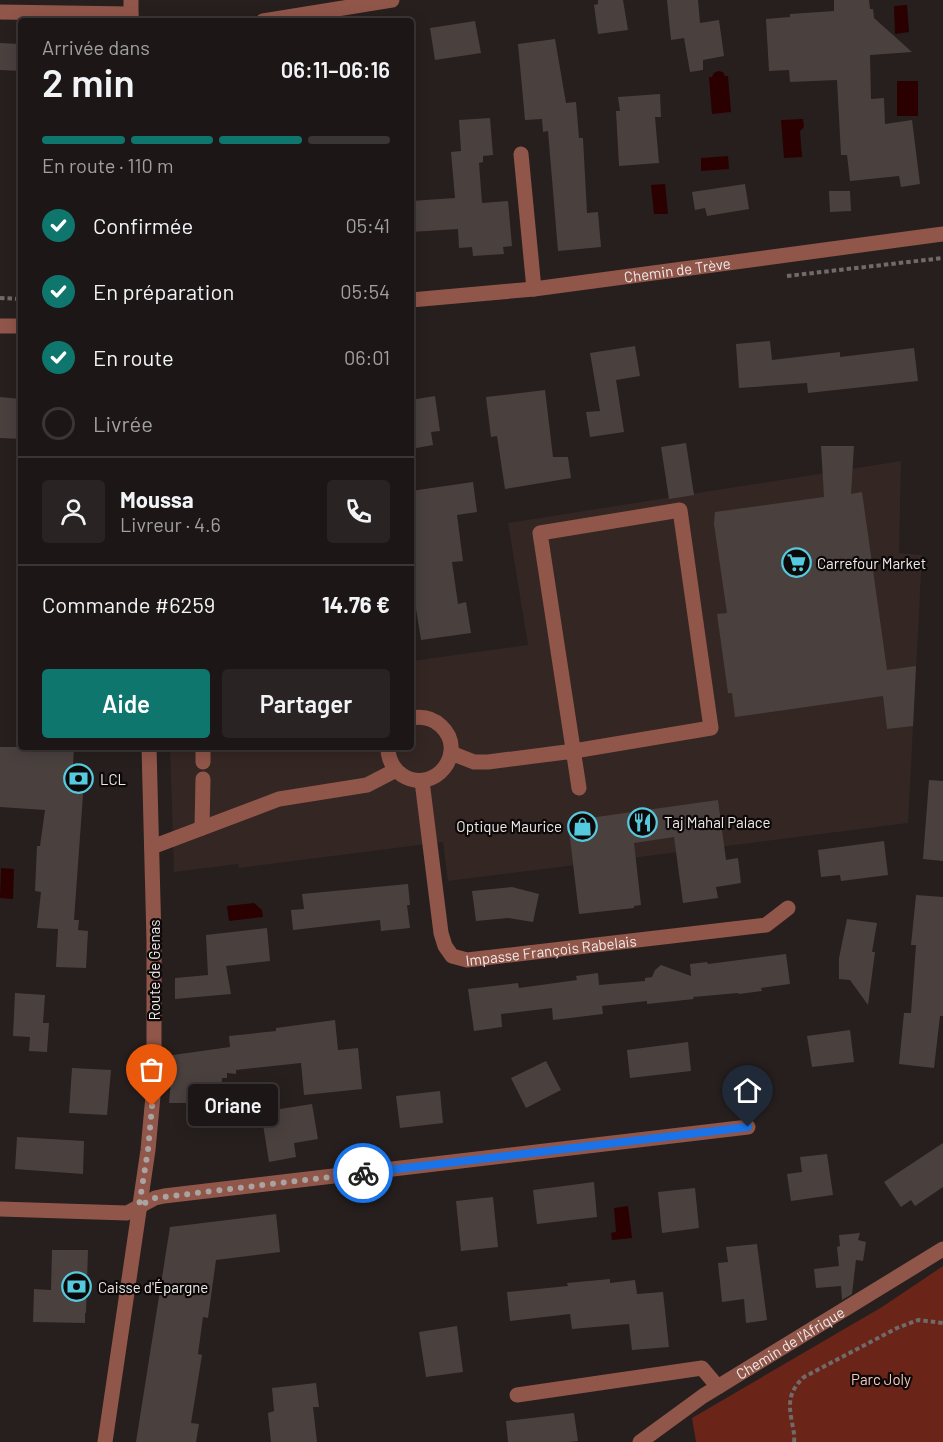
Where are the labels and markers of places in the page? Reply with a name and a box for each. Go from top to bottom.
supermarket icon: Carrefour Market [780,547,812,579]
place label: Carrefour Market [817,554,926,572]
bank icon: LCL [63,763,95,795]
place label: LCL [100,770,126,788]
restaurant icon: Taj Mahal Palace [627,806,659,838]
shop icon: Optique Maurice [567,810,599,842]
place label: Taj Mahal Palace [664,813,771,831]
place label: Optique Maurice [456,817,562,835]
pin [126,1044,177,1106]
pin [722,1065,773,1127]
callout: Oriane [188,1085,278,1127]
bank icon: Caisse d'Épargne [61,1271,93,1303]
place label: Caisse d'Épargne [98,1278,208,1296]

